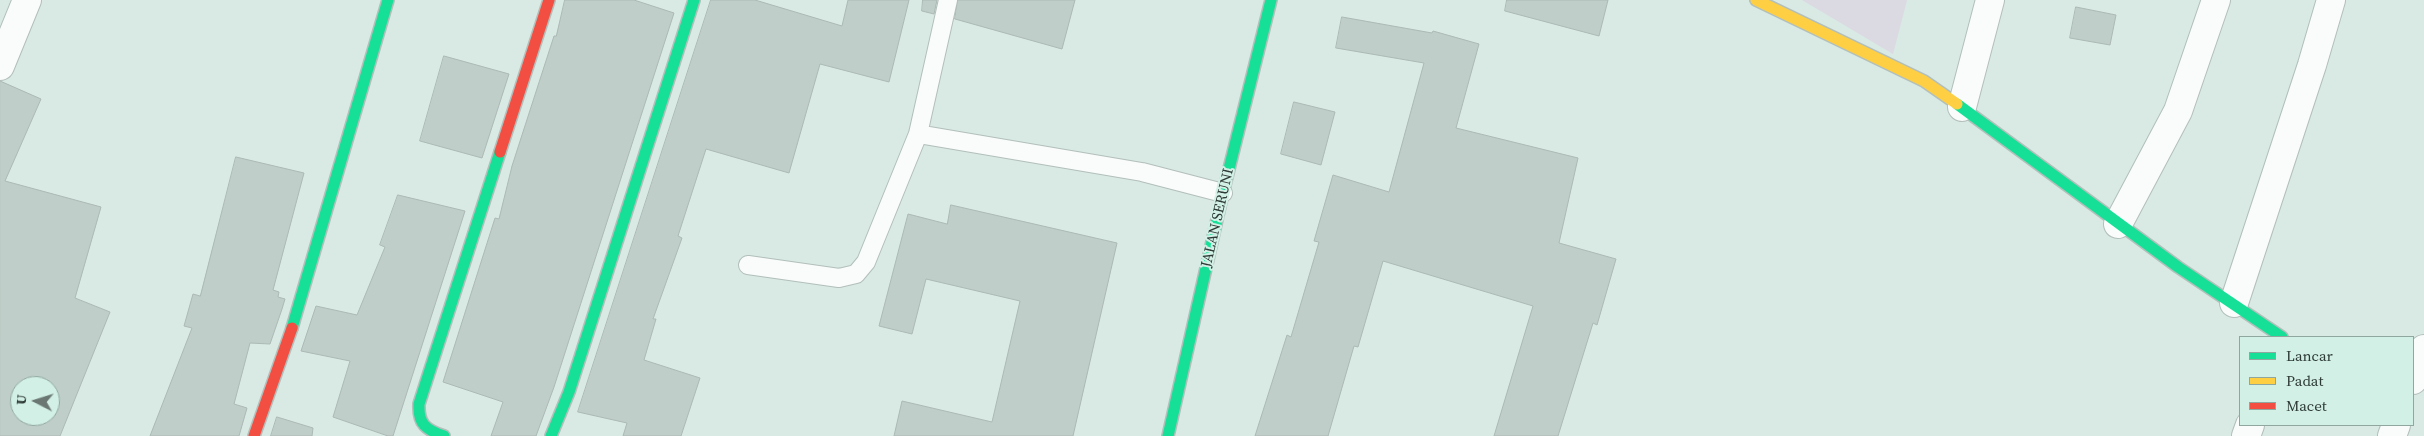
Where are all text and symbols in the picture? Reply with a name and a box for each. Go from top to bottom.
street label: JALAN SERUNI [1198,167,1238,269]
legend [2239,336,2414,426]
text: Lancar [2286,345,2333,366]
text: Padat [2286,370,2323,391]
north arrow [10,376,60,426]
text: U [11,394,31,406]
text: Macet [2286,395,2327,416]

